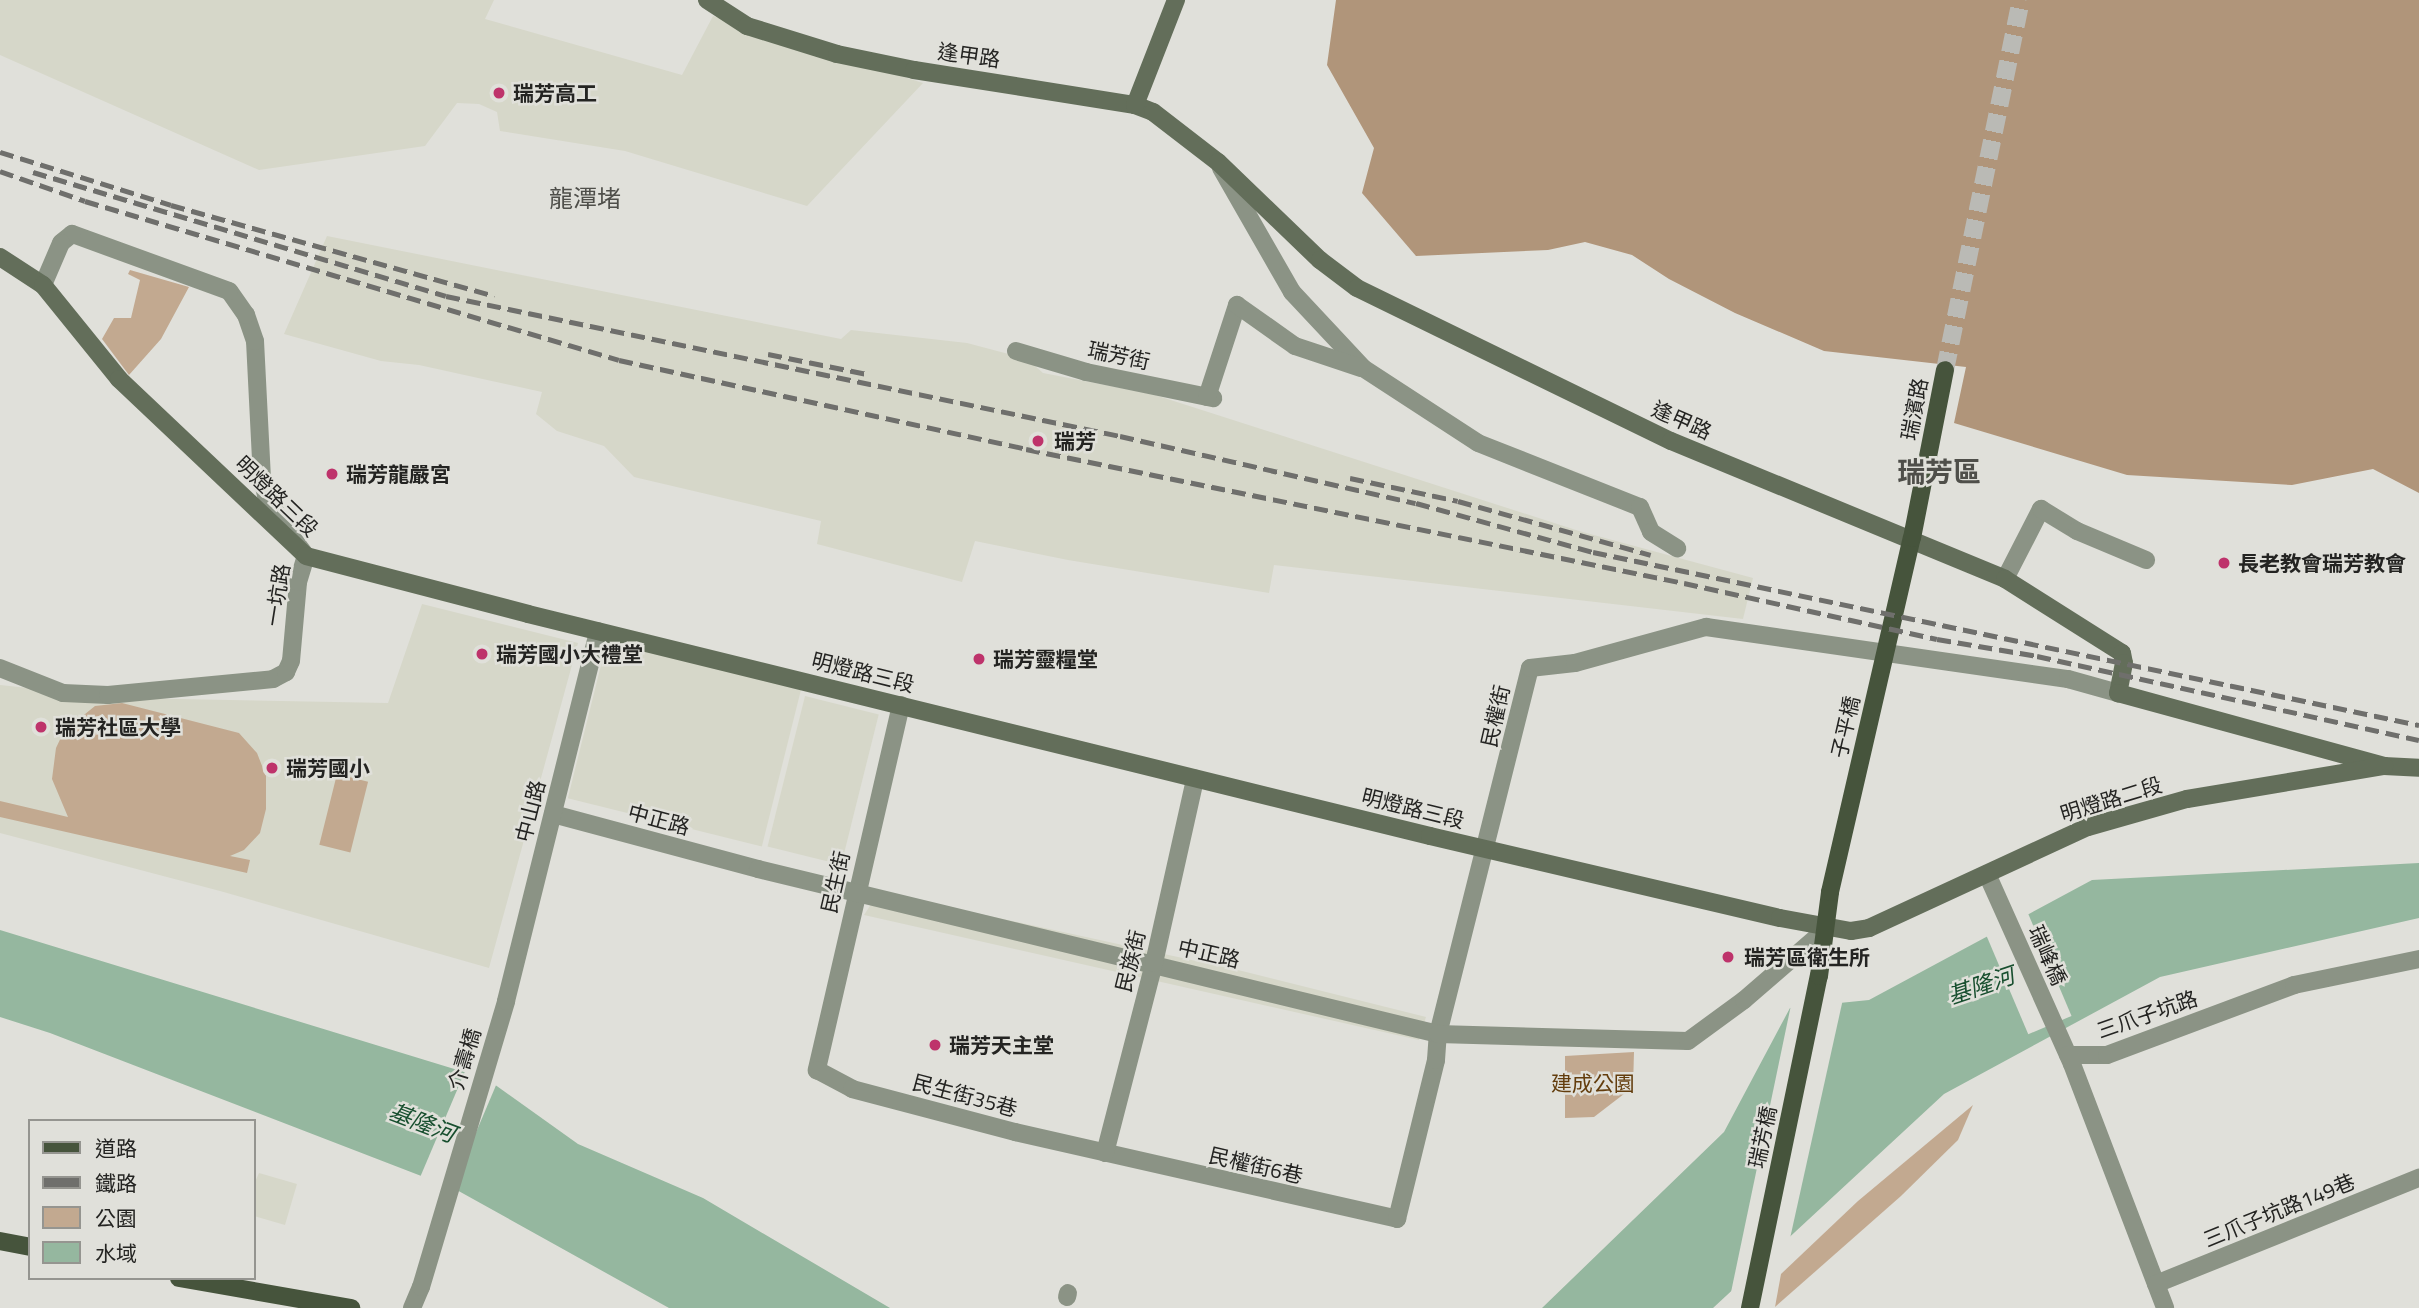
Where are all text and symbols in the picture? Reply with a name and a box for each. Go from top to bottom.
street label: 逢甲路 [936,38,1002,72]
place label: 瑞芳高工 [513,80,597,106]
marker: 瑞芳高工 [491,85,507,101]
district label: 龍潭堵 [549,185,621,213]
street label: 瑞芳街 [1086,336,1152,374]
street label: 瑞濱路 [1896,376,1932,442]
street label: 逢甲路 [1648,396,1716,444]
place label: 瑞芳 [1054,428,1096,454]
marker: 瑞芳 [1028,431,1048,451]
street label: 明燈路三段 [230,450,324,542]
district label: 瑞芳區 [1897,455,1981,489]
place label: 瑞芳龍嚴宮 [346,461,451,487]
marker: 瑞芳龍嚴宮 [324,466,340,482]
place label: 長老教會瑞芳教會 [2238,550,2406,576]
marker: 長老教會瑞芳教會 [2216,555,2232,571]
street label: 一坑路 [260,562,294,628]
place label: 瑞芳國小大禮堂 [496,641,643,667]
marker: 瑞芳國小大禮堂 [474,646,490,662]
place label: 瑞芳靈糧堂 [993,646,1098,672]
street label: 明燈路三段 [809,647,917,697]
marker: 瑞芳靈糧堂 [971,651,987,667]
street label: 民權街 [1476,682,1514,750]
street label: 子平橋 [1826,693,1864,761]
place label: 瑞芳社區大學 [55,714,181,740]
marker: 瑞芳社區大學 [33,719,49,735]
place label: 瑞芳國小 [286,755,370,781]
marker: 瑞芳國小 [264,760,280,776]
street label: 明燈路二段 [2057,772,2165,826]
street label: 中山路 [510,777,550,845]
street label: 明燈路三段 [1359,783,1467,833]
street label: 中正路 [625,799,693,839]
street label: 民生街 [816,848,854,916]
street label: 瑞峰橋 [2024,921,2072,989]
street label: 民族街 [1110,927,1150,995]
street label: 中正路 [1175,934,1243,972]
place label: 瑞芳區衛生所 [1744,944,1870,970]
marker: 瑞芳區衛生所 [1718,947,1738,967]
water label: 基隆河 [1944,962,2018,1010]
street label: 三爪子坑路 [2093,985,2201,1043]
street label: 介壽橋 [443,1025,485,1093]
place label: 瑞芳天主堂 [949,1032,1054,1058]
marker: 瑞芳天主堂 [927,1037,943,1053]
street label: 民生街35巷 [910,1069,1020,1121]
park label: 建成公園 [1551,1070,1635,1096]
water label: 基隆河 [385,1098,459,1148]
street label: 瑞芳橋 [1743,1104,1781,1170]
legend [28,1119,256,1280]
text: 道路 [95,1132,137,1164]
street label: 民權街6巷 [1207,1142,1305,1188]
text: 鐵路 [95,1167,137,1199]
street label: 三爪子坑路149巷 [2200,1168,2358,1252]
text: 公園 [95,1202,137,1234]
text: 水域 [95,1237,137,1269]

